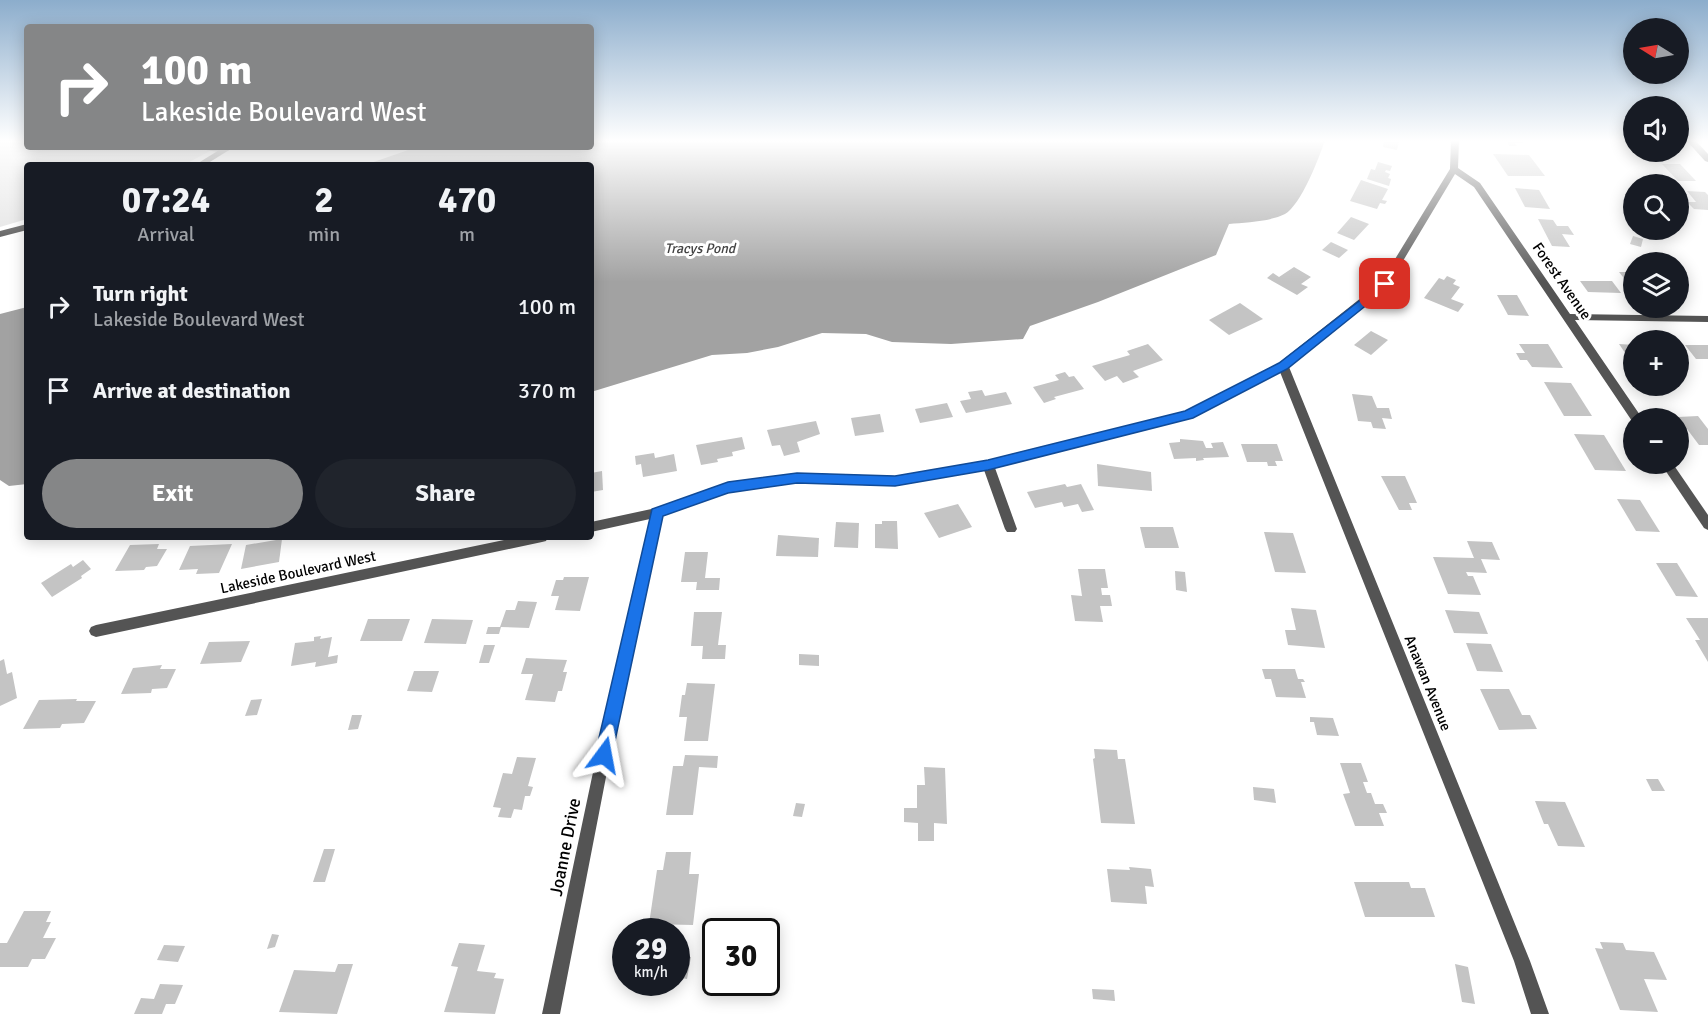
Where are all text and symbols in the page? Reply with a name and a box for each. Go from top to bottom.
north arrow [1623,18,1689,84]
map controls [1623,18,1689,474]
text: 100 m [141,45,252,96]
icon: right [42,48,120,126]
text: Lakeside Boulevard West [141,96,427,129]
button: sound [1623,96,1689,162]
button: search [1623,174,1689,240]
text: 07:24 [122,178,210,223]
text: 2 [314,178,334,223]
text: 470 [438,178,496,223]
text: Arrival [137,222,195,247]
text: min [308,222,340,247]
text: m [459,222,475,247]
street label: Forest Avenue [1529,239,1595,323]
water label: Tracys Pond [665,240,737,257]
button: layers [1623,252,1689,318]
pin [1359,258,1410,309]
icon: arrive [1368,267,1401,300]
text: Turn right [93,280,188,307]
icon: right [42,290,75,323]
text: 100 m [518,293,576,320]
text: Lakeside Boulevard West [93,307,305,332]
button: + [1623,330,1689,396]
icon: arrive [42,374,75,407]
text: Arrive at destination [93,377,290,404]
text: 370 m [518,377,576,404]
button: − [1623,408,1689,474]
button: Exit [42,459,303,528]
button: Share [315,459,576,528]
street label: Lakeside Boulevard West [219,547,377,597]
street label: Anawan Avenue [1401,633,1455,733]
position arrow [572,723,636,787]
street label: Joanne Drive [545,796,585,898]
speed limit sign: 30 [702,918,780,996]
text: 29 [635,931,667,968]
text: km/h [634,963,668,981]

